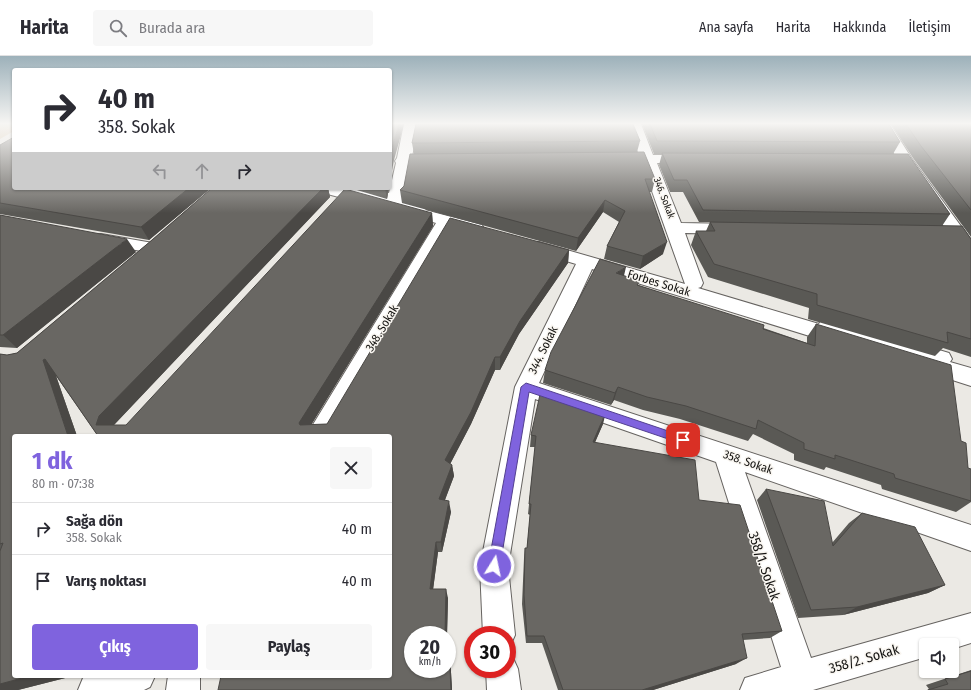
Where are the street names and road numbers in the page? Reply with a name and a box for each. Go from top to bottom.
street label: 346. Sokak [651,176,677,221]
street label: Forbes Sokak [626,267,692,299]
street label: 348. Sokak [363,302,402,354]
street label: 344. Sokak [525,323,561,376]
street label: 358. Sokak [721,447,775,477]
street label: 358/1. Sokak [744,530,784,603]
street label: 358/2. Sokak [827,641,901,677]

